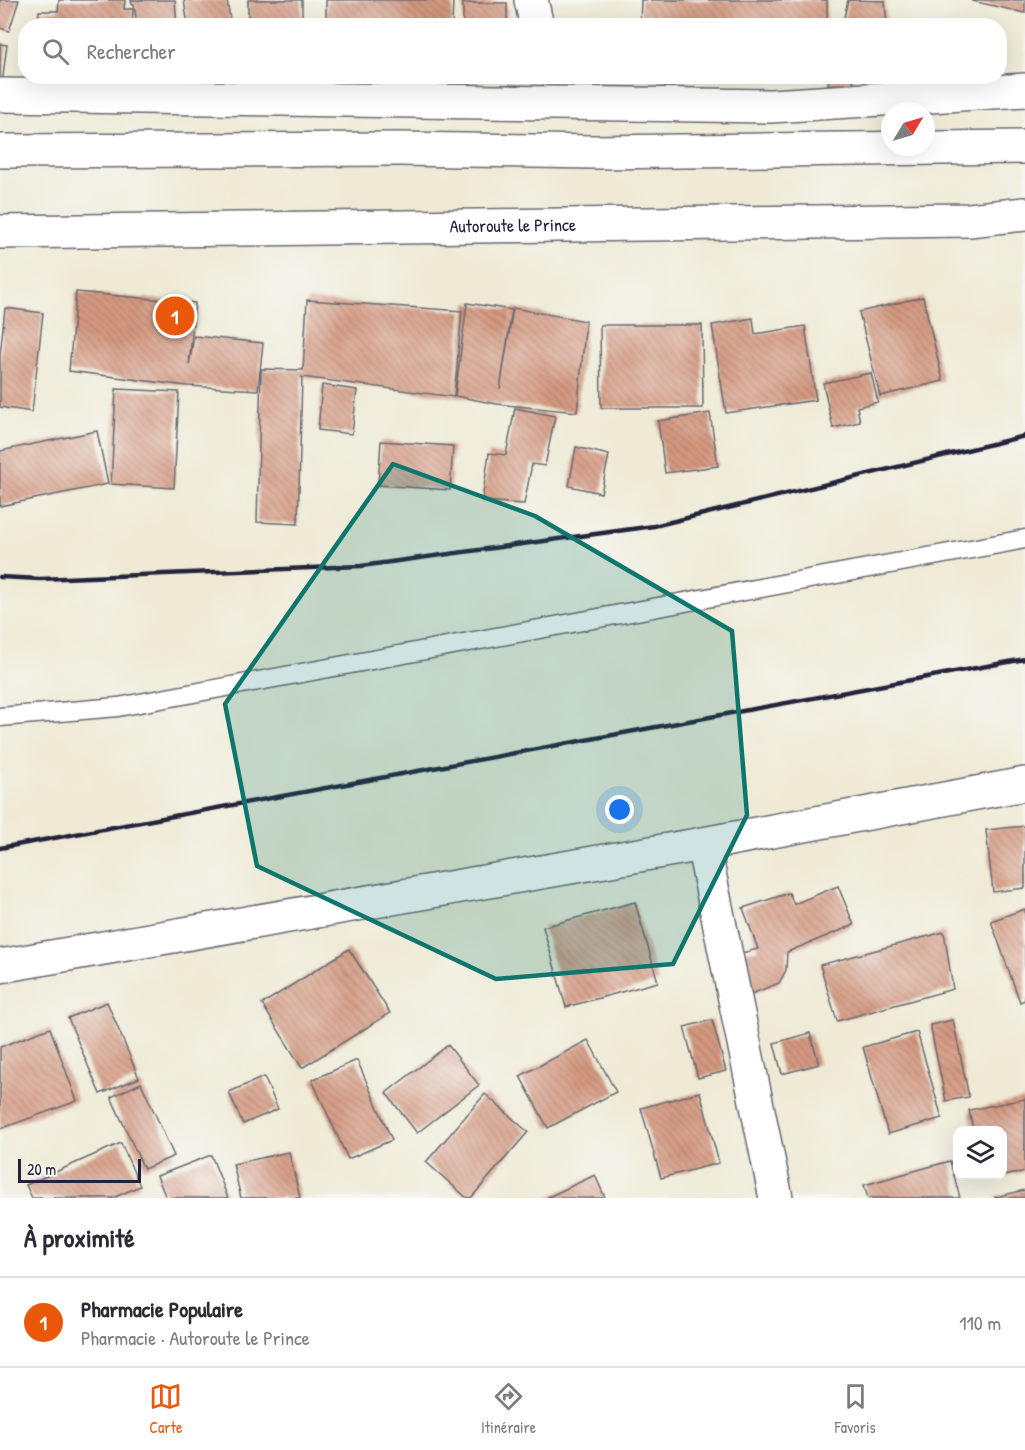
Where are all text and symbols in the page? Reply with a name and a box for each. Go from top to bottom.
search box [18,18,1007,84]
icon: search [39,35,72,68]
text: Rechercher [87,36,176,66]
north arrow [881,102,935,156]
street label: Autoroute le Prince [450,212,576,238]
pin: 1 [156,294,195,338]
your location [605,795,634,824]
map controls [953,1126,1007,1180]
button: layers [953,1126,1007,1180]
scale bar [18,1156,141,1184]
text: 20 m [27,1158,56,1180]
text: À proximité [24,1220,135,1255]
text: Pharmacie Populaire [81,1294,243,1324]
text: 1 [40,1309,47,1336]
text: 110 m [959,1309,1001,1336]
text: Pharmacie · Autoroute le Prince [81,1324,310,1351]
tab: Carte [149,1380,182,1438]
tab: Itinéraire [481,1380,536,1438]
tab: Favoris [835,1380,876,1438]

